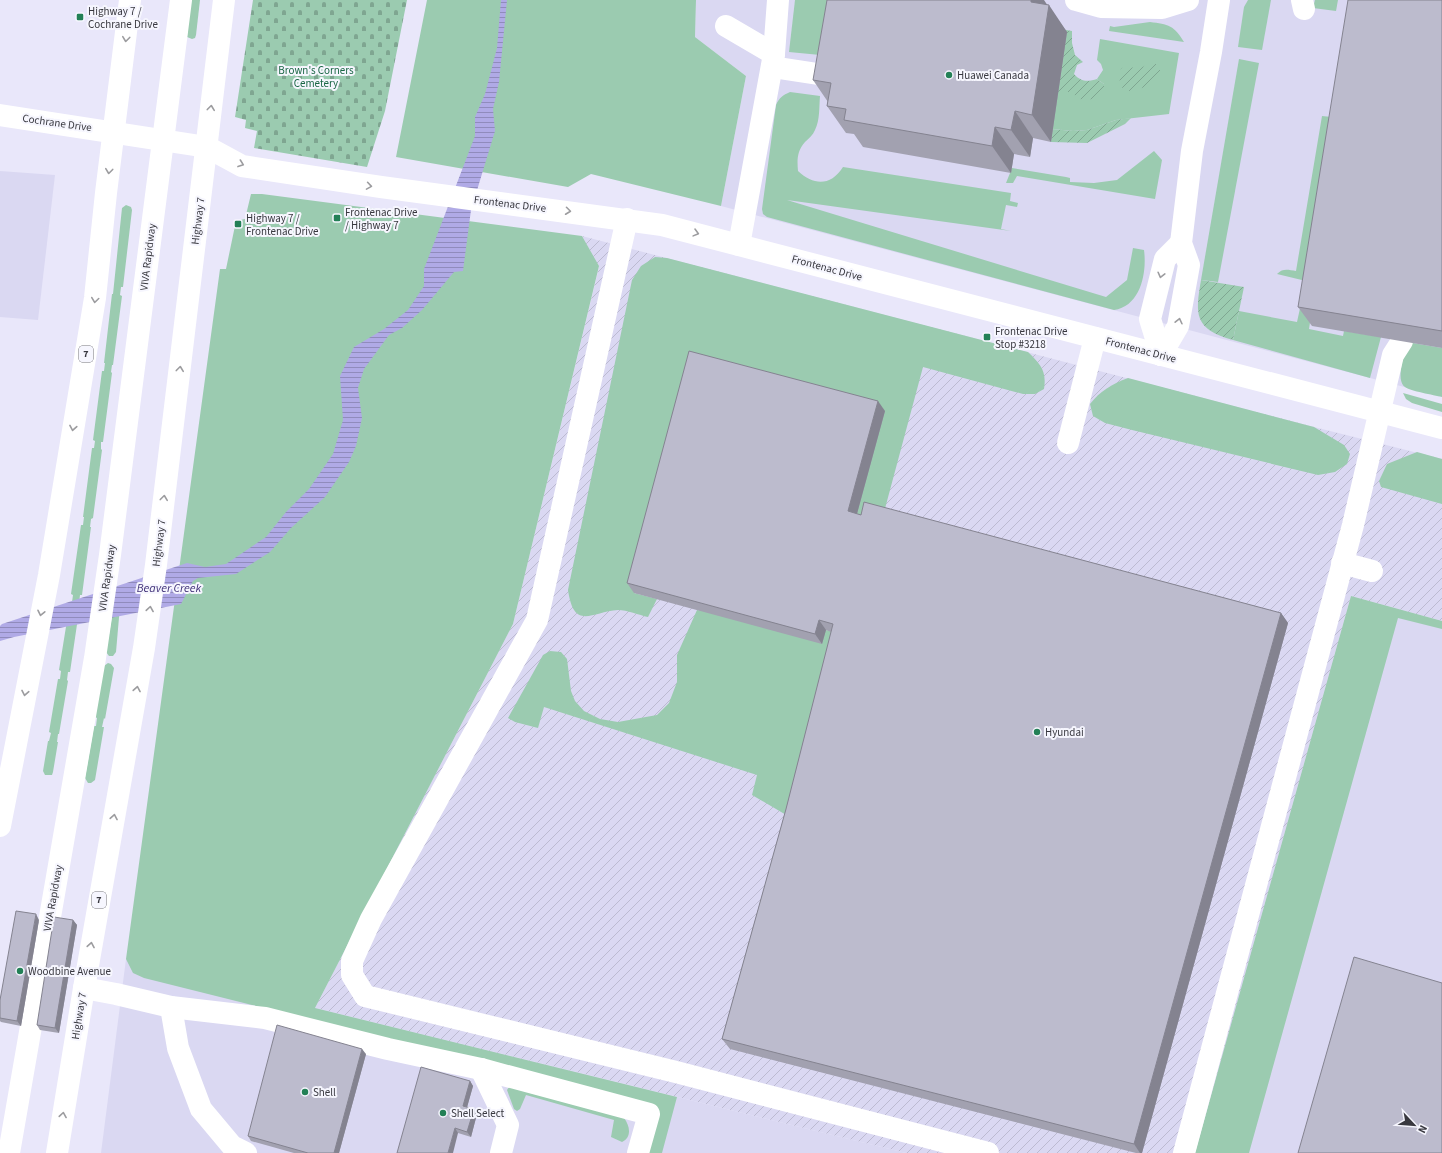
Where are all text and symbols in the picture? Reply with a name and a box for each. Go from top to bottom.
place label: Highway 7 / Cochrane Drive [88,4,158,32]
marker: Highway 7 / Cochrane Drive [75,12,85,22]
one-way arrow [122,36,131,42]
park label: Brown's Corners Cemetery [278,63,354,91]
place label: Huawei Canada [957,68,1029,83]
marker: Huawei Canada [944,70,954,80]
one-way arrow [207,105,216,111]
street label: Cochrane Drive [21,111,93,135]
one-way arrow [238,160,245,168]
one-way arrow [105,168,114,174]
one-way arrow [366,181,372,190]
street label: Frontenac Drive [473,192,547,216]
street label: Highway 7 [188,196,208,246]
place label: Frontenac Drive / Highway 7 [345,205,418,233]
one-way arrow [565,206,571,215]
place label: Highway 7 / Frontenac Drive [246,211,319,239]
marker: Frontenac Drive / Highway 7 [332,213,342,223]
marker: Highway 7 / Frontenac Drive [233,219,243,229]
street label: VIVA Rapidway [136,223,160,291]
one-way arrow [692,229,699,237]
street label: Frontenac Drive [790,251,864,285]
one-way arrow [1157,272,1165,278]
one-way arrow [91,297,100,303]
one-way arrow [1174,317,1182,324]
place label: Frontenac Drive Stop #3218 [995,324,1068,352]
marker: Frontenac Drive Stop #3218 [982,332,992,342]
street label: Frontenac Drive [1104,333,1178,367]
road number: 7 [79,346,93,362]
one-way arrow [175,366,184,372]
one-way arrow [69,425,78,431]
one-way arrow [159,495,168,501]
street label: Highway 7 [149,518,169,568]
street label: VIVA Rapidway [95,544,119,612]
water label: Beaver Creek [137,580,202,597]
one-way arrow [145,606,154,612]
one-way arrow [38,610,46,616]
one-way arrow [132,686,140,692]
one-way arrow [22,689,30,696]
place label: Hyundai [1045,725,1084,740]
marker: Hyundai [1032,727,1042,737]
one-way arrow [109,814,118,820]
street label: VIVA Rapidway [40,864,66,932]
road number: 7 [92,892,106,908]
one-way arrow [86,942,95,948]
place label: Woodbine Avenue [28,964,112,979]
marker: Woodbine Avenue [15,966,25,976]
street label: Highway 7 [68,991,90,1041]
place label: Shell [313,1085,336,1100]
marker: Shell [300,1087,310,1097]
north arrow [1394,1105,1434,1145]
place label: Shell Select [451,1106,505,1121]
marker: Shell Select [438,1108,448,1118]
one-way arrow [58,1111,67,1118]
text: N [1414,1123,1431,1136]

